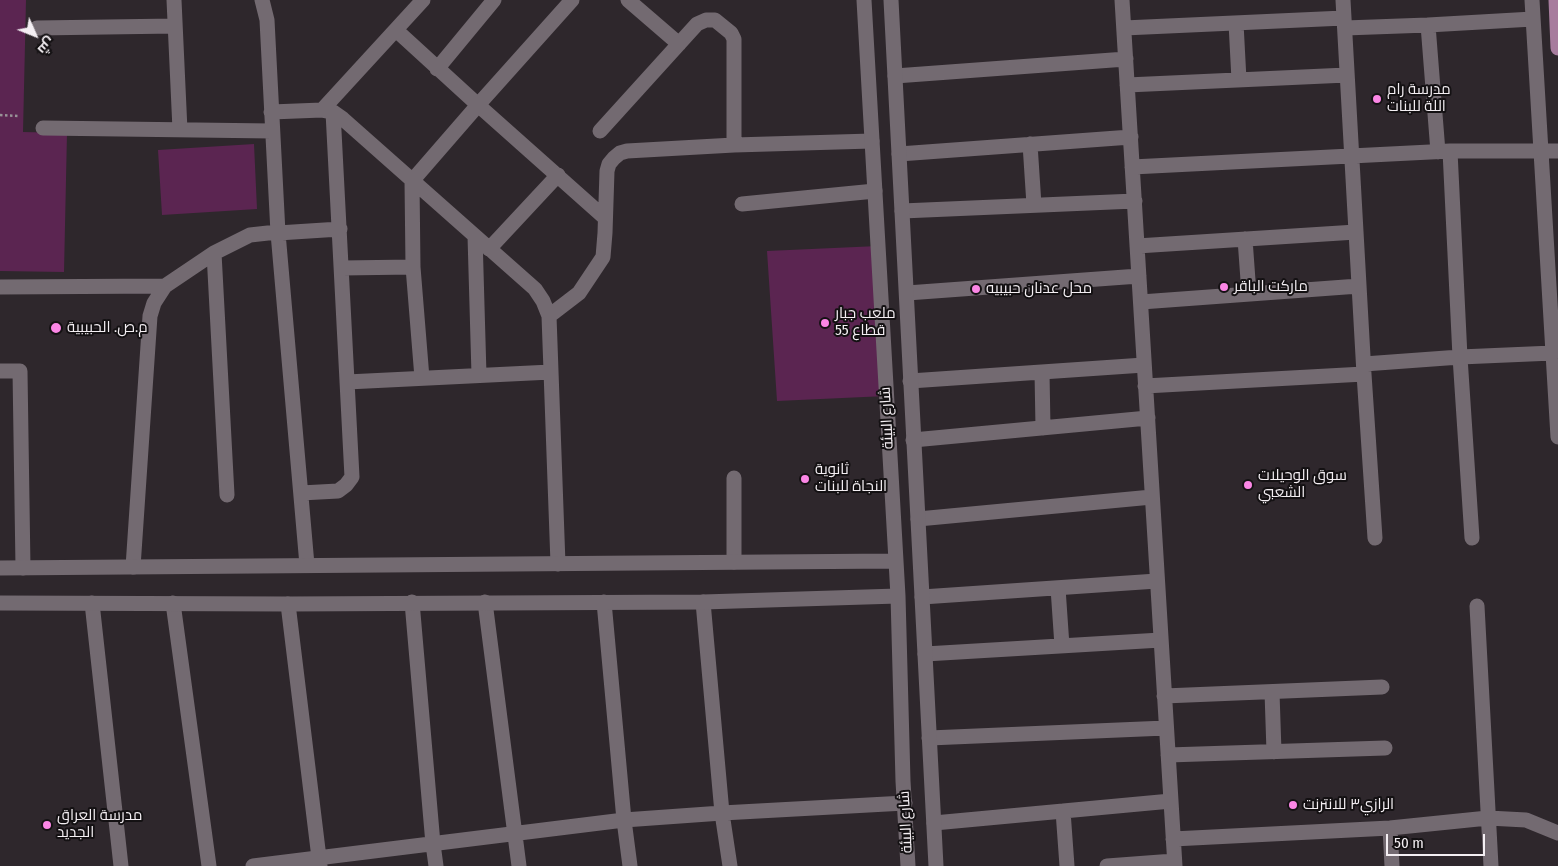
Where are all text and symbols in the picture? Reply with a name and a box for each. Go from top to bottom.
north arrow [10,10,60,60]
text: ش [34,33,59,58]
place label: مدرسة رام اللة للبنات [1387,81,1451,116]
marker: مدرسة رام اللة للبنات [1371,93,1383,105]
place label: ماركت الباقر [1234,278,1308,296]
place label: محل عدنان حبيبيه [986,280,1092,298]
marker: ماركت الباقر [1218,281,1230,293]
marker: محل عدنان حبيبيه [970,283,982,295]
place label: ملعب جبار قطاع 55 [835,305,896,340]
marker: ملعب جبار قطاع 55 [819,317,831,329]
place label: م.ص. الحبيبية [67,319,148,337]
marker: م.ص. الحبيبية [49,321,63,335]
street label: شارع البيئة [876,386,898,450]
place label: ثانوية النجاة للبنات [815,461,887,496]
place label: سوق الوحيلات الشعبي [1258,467,1347,502]
marker: ثانوية النجاة للبنات [799,473,811,485]
marker: سوق الوحيلات الشعبي [1242,479,1254,491]
street label: شارع البيئة [895,790,917,854]
place label: الرازي٣ للانترنت [1303,796,1394,814]
marker: الرازي٣ للانترنت [1287,799,1299,811]
place label: مدرسة العراق الجديد [57,807,142,842]
marker: مدرسة العراق الجديد [41,819,53,831]
scale bar [1388,824,1487,856]
text: 50 m [1394,834,1424,852]

